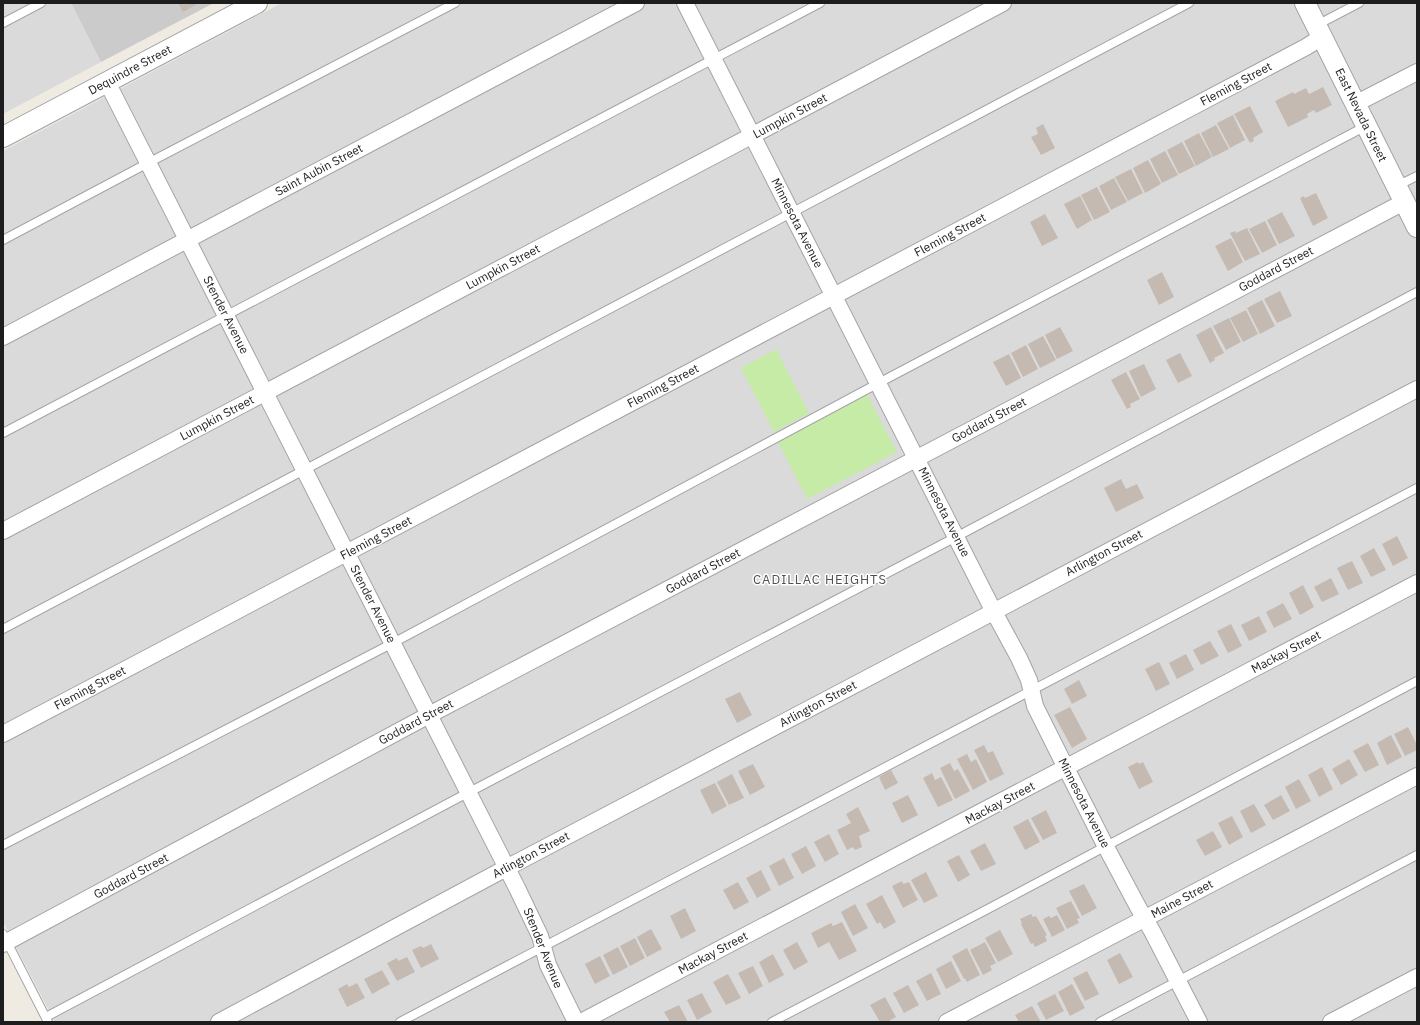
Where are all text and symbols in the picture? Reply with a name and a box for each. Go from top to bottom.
street label: Dequindre Street [86,41,174,98]
street label: Fleming Street [1197,58,1274,109]
street label: East Nevada Street [1332,65,1391,164]
street label: Lumpkin Street [750,90,830,141]
street label: Saint Aubin Street [272,140,365,199]
street label: Minnesota Avenue [768,175,827,271]
street label: Fleming Street [911,209,988,260]
street label: Lumpkin Street [463,241,543,292]
street label: Goddard Street [1236,243,1316,295]
street label: Stender Avenue [200,273,253,357]
street label: Fleming Street [624,360,701,411]
street label: Lumpkin Street [177,392,257,443]
street label: Goddard Street [949,394,1029,446]
street label: Minnesota Avenue [915,464,974,560]
street label: Fleming Street [337,512,414,563]
street label: Arlington Street [1063,526,1145,579]
street label: Goddard Street [663,545,743,597]
street label: Stender Avenue [347,562,400,646]
district label: CADILLAC HEIGHTS [753,571,887,588]
street label: Mackay Street [1248,627,1323,676]
street label: Fleming Street [51,662,128,713]
street label: Arlington Street [777,677,859,730]
street label: Goddard Street [376,696,456,748]
street label: Minnesota Avenue [1055,755,1114,851]
street label: Mackay Street [962,778,1037,827]
street label: Arlington Street [490,828,572,881]
street label: Goddard Street [91,850,171,902]
street label: Maine Street [1148,876,1215,921]
street label: Stender Avenue [521,905,567,991]
street label: Mackay Street [675,928,750,977]

